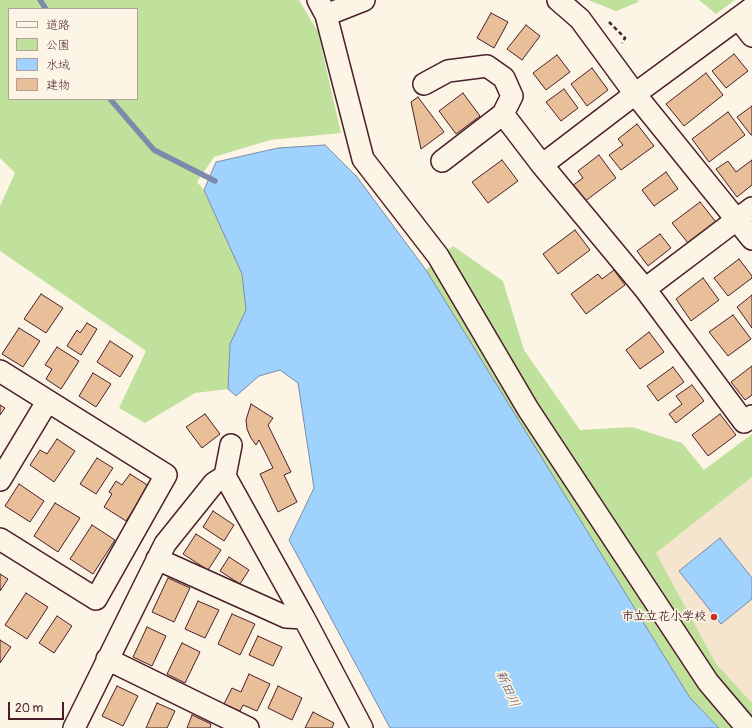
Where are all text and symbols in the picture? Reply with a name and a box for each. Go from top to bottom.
legend [8,8,138,100]
text: 道路 [46,18,70,33]
text: 公園 [46,38,70,53]
text: 水域 [46,58,70,73]
text: 建物 [46,78,70,93]
place label: 市立立花小学校 [622,610,706,624]
marker: 市立立花小学校 [709,612,719,622]
water label: 新田川 [492,668,522,710]
scale bar [10,694,66,720]
text: 20 m [15,701,43,716]

